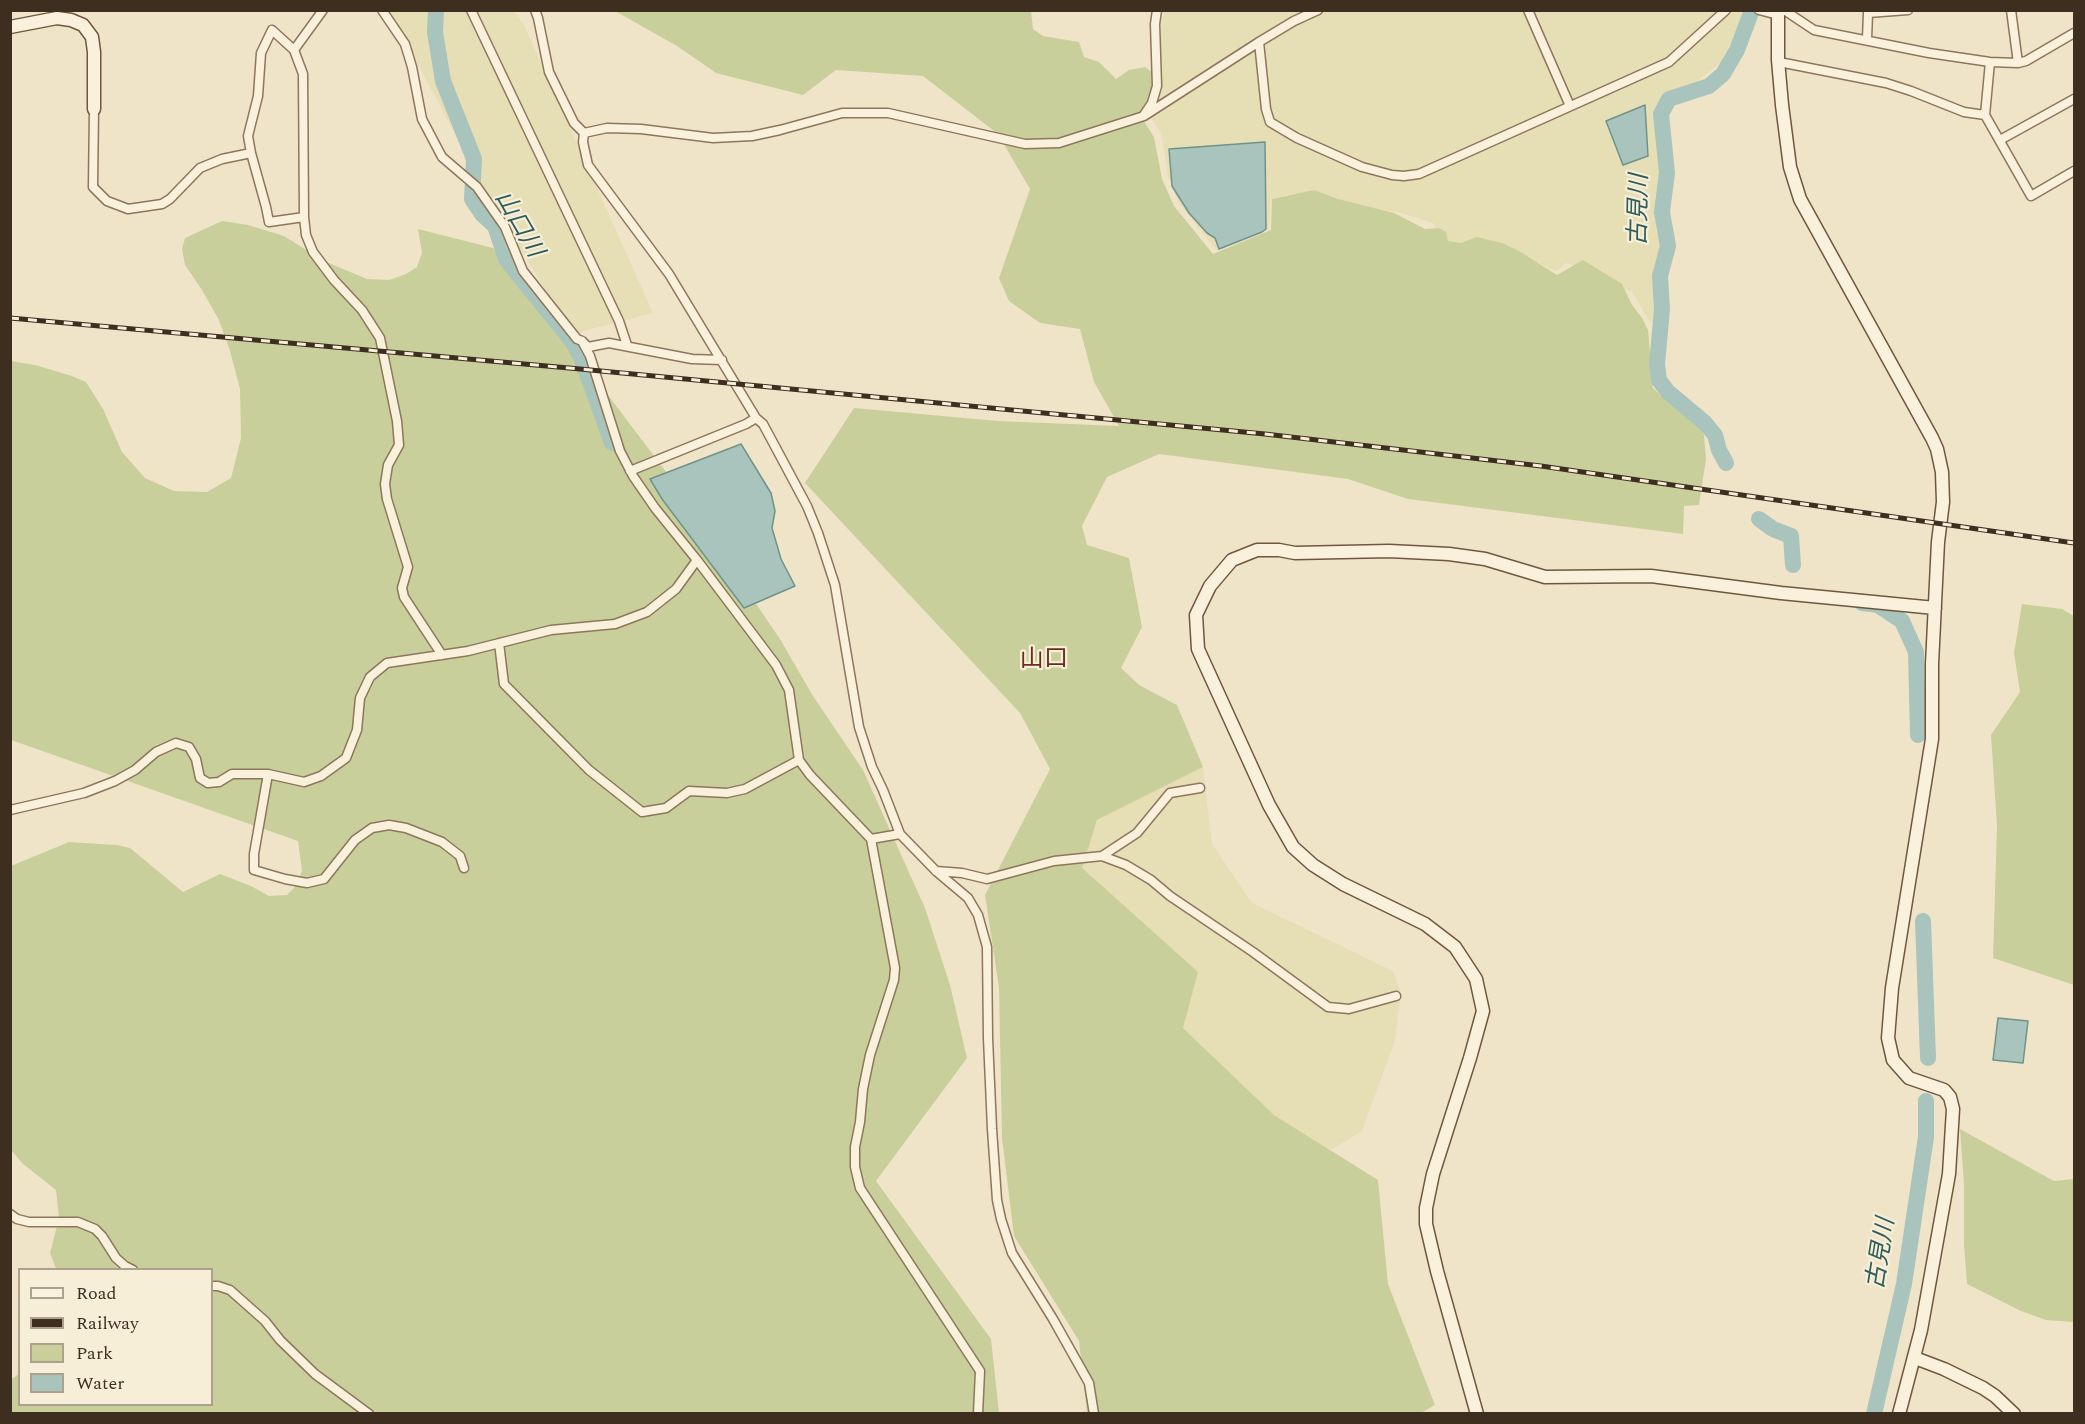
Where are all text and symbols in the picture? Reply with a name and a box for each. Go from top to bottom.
water label: 古見川 [1626,174,1656,246]
water label: 山口川 [487,187,547,263]
district label: 山口 [1020,647,1068,675]
water label: 古見川 [1863,1216,1903,1292]
legend [18,1268,213,1406]
text: Road [76,1280,117,1307]
text: Railway [76,1310,139,1337]
text: Park [76,1340,113,1367]
text: Water [76,1370,124,1397]

